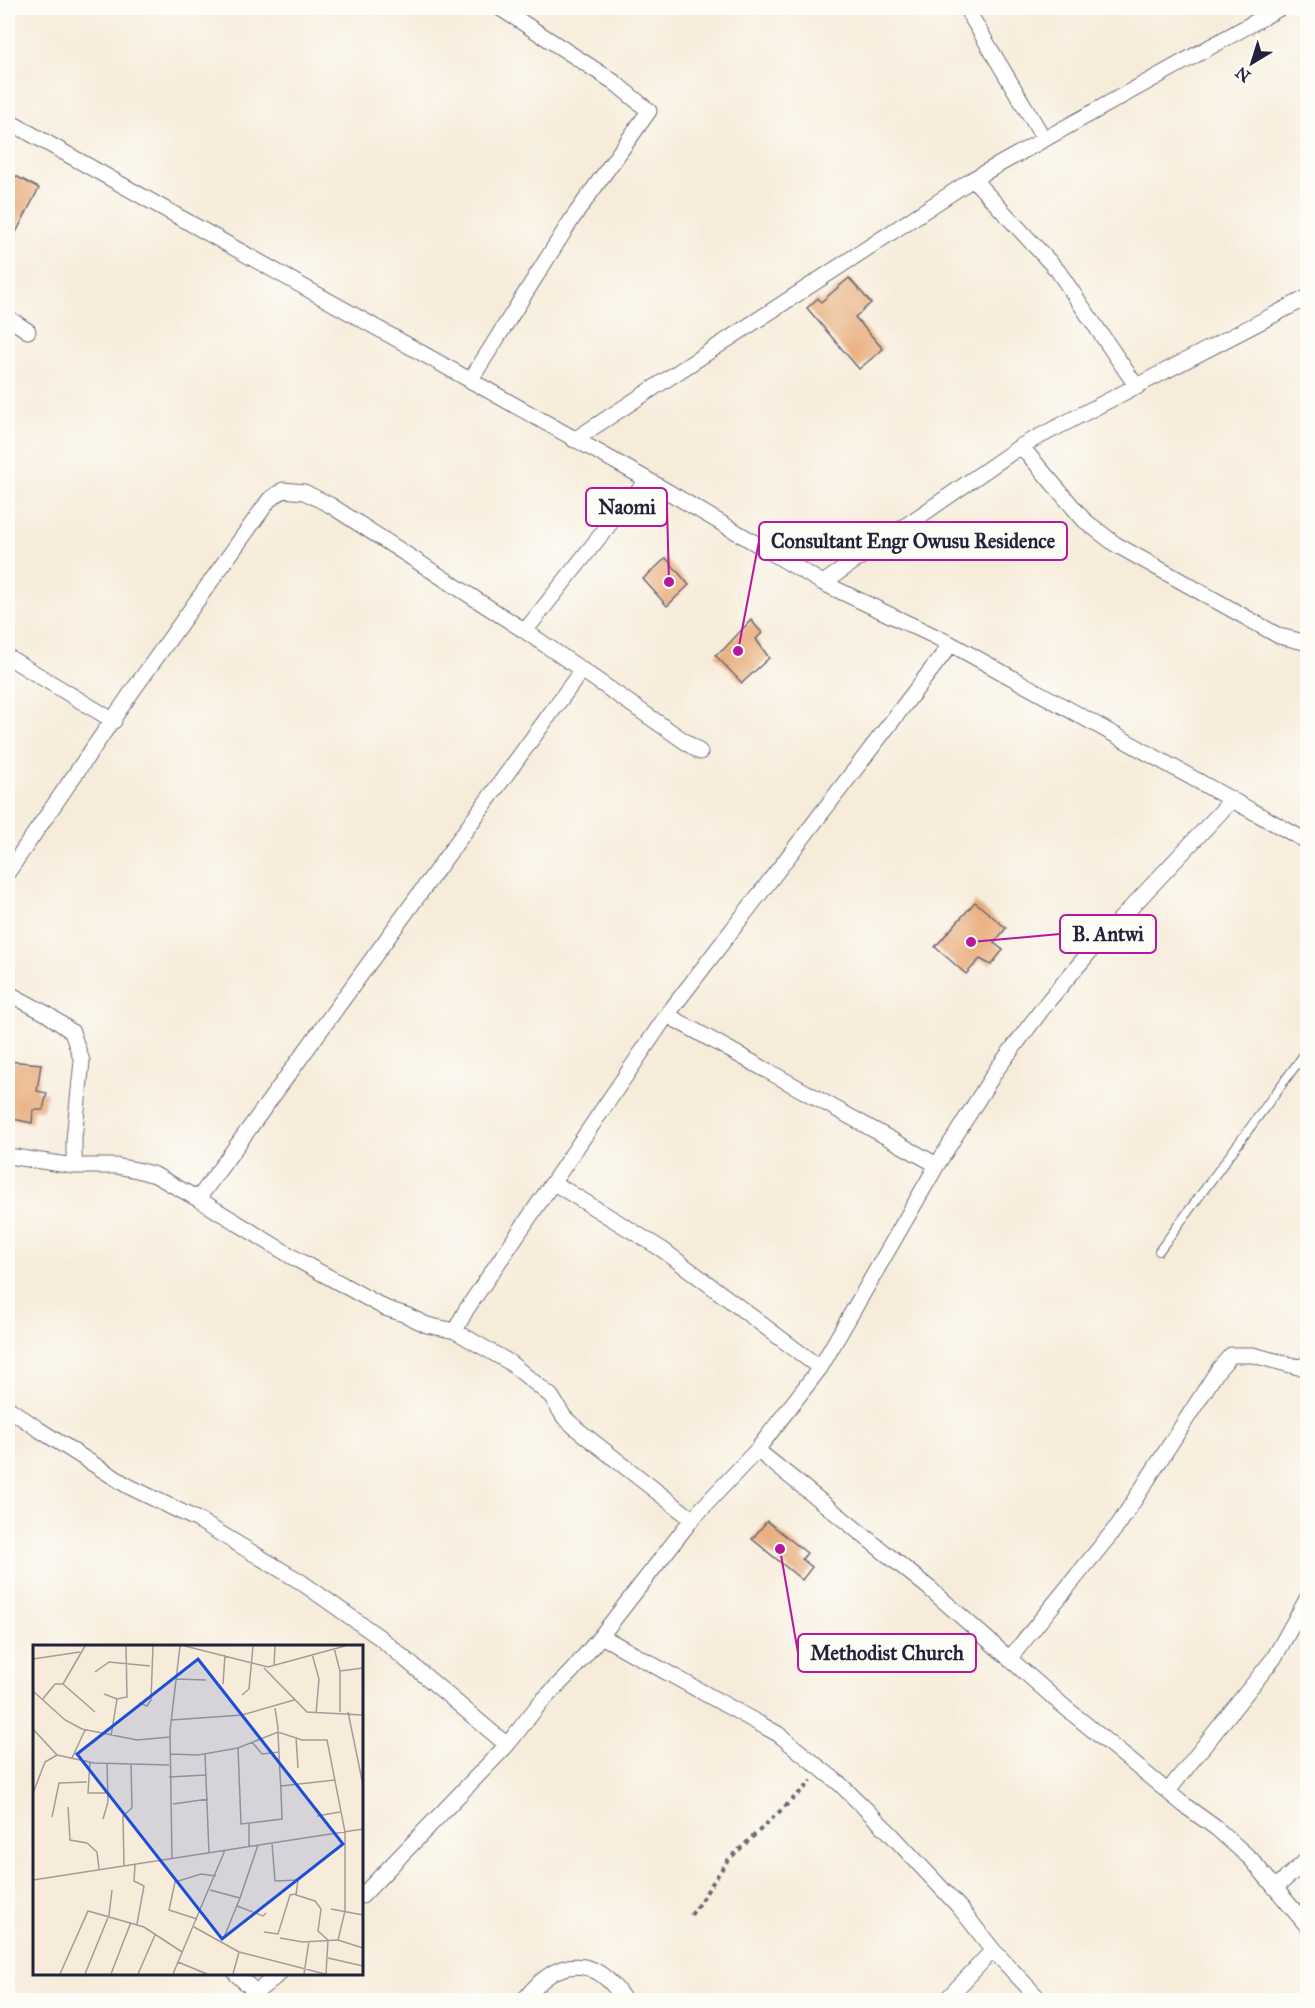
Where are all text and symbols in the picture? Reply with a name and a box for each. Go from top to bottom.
north arrow [1222,33,1282,93]
text: N [1232,63,1254,86]
callout: Naomi [586,488,667,526]
text: Naomi [598,495,656,519]
callout: Consultant Engr Owusu Residence [759,522,1067,560]
text: Consultant Engr Owusu Residence [771,529,1056,554]
callout: B. Antwi [1060,915,1156,953]
text: B. Antwi [1072,922,1144,946]
callout: Methodist Church [798,1634,976,1672]
text: Methodist Church [810,1641,965,1665]
inset map [33,1645,363,1975]

